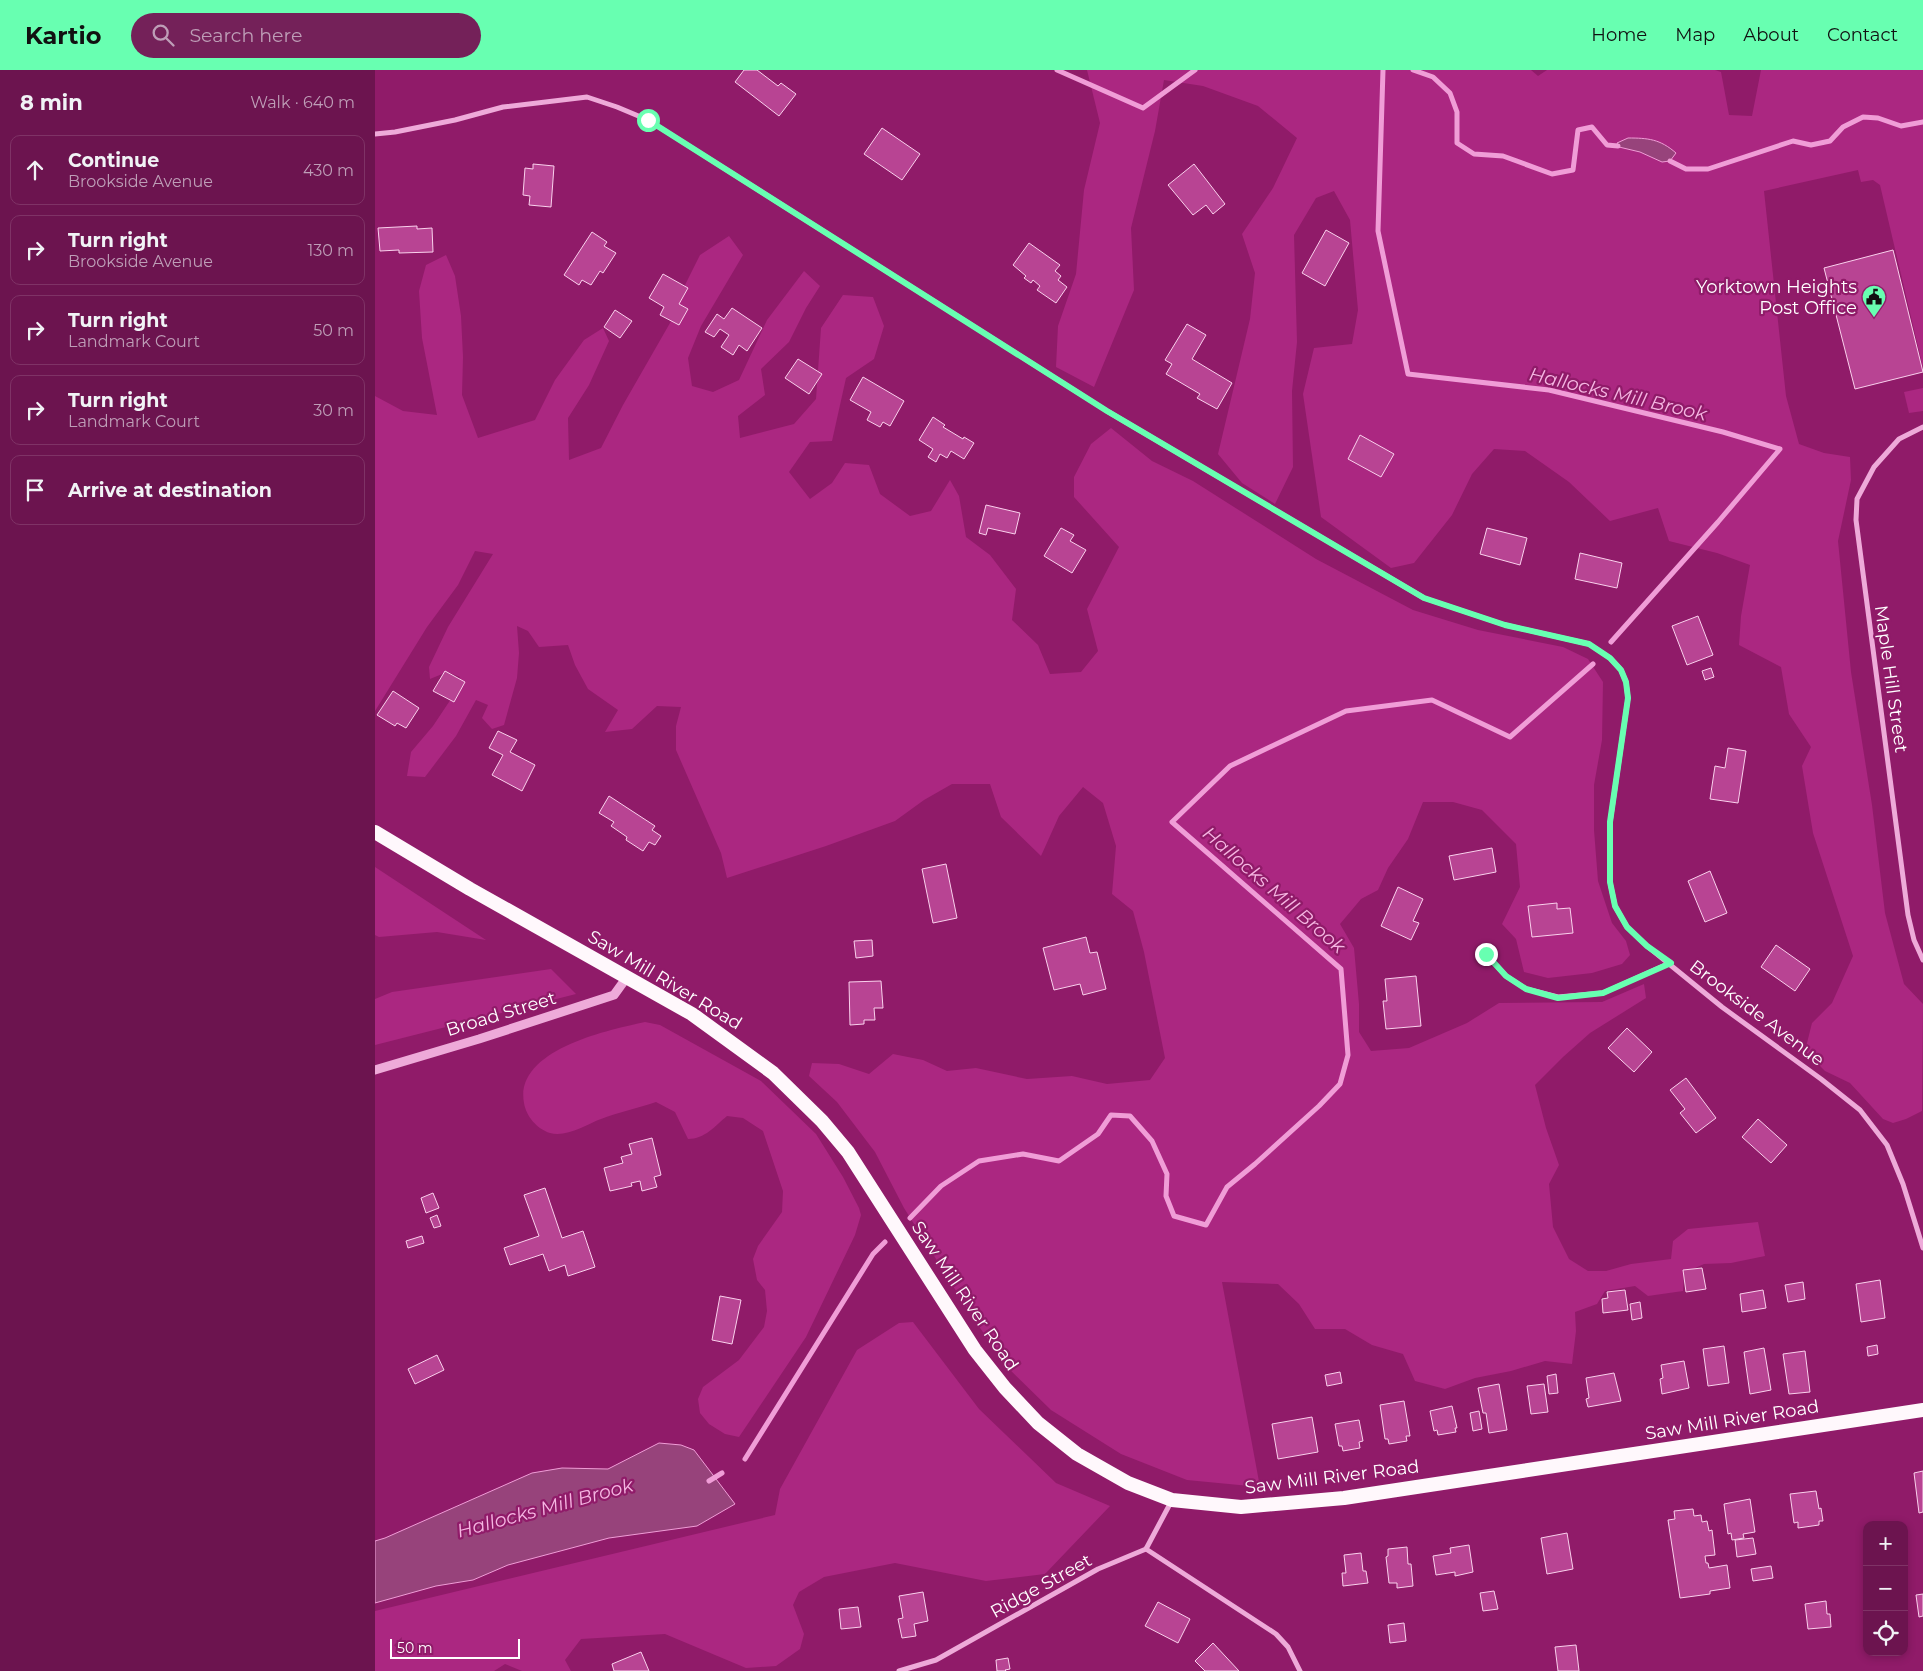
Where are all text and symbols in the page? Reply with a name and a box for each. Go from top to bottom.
search box [131,13,481,58]
text: Kartio [25,21,101,50]
icon: search [149,21,177,49]
text: Search here [189,24,302,47]
text: Home [1591,24,1647,46]
text: Map [1675,24,1715,46]
text: About [1743,24,1799,46]
text: Contact [1827,24,1898,46]
text: 8 min [20,90,83,115]
text: Walk · 640 m [250,93,355,112]
route start [637,109,660,132]
text: Continue [68,149,159,172]
icon: ahead [21,156,49,184]
text: 430 m [303,161,354,180]
text: Brookside Avenue [68,172,213,191]
text: Turn right [68,229,168,252]
icon: right [21,236,49,264]
text: 130 m [307,241,354,260]
text: Brookside Avenue [68,252,213,271]
place label: Yorktown Heights Post Office [1696,276,1857,319]
public building icon: Yorktown Heights Post Office [1861,284,1887,318]
text: Turn right [68,309,168,332]
icon: right [21,316,49,344]
text: 50 m [313,321,354,340]
text: Landmark Court [68,332,200,351]
water label: Hallocks Mill Brook [1527,362,1710,426]
text: Turn right [68,389,168,412]
icon: right [21,396,49,424]
text: 30 m [313,401,354,420]
text: Landmark Court [68,412,200,431]
icon: arrive [21,476,49,504]
text: Arrive at destination [68,479,272,502]
street label: Maple Hill Street [1870,604,1912,754]
water label: Hallocks Mill Brook [1198,822,1351,959]
street label: Saw Mill River Road [584,925,746,1035]
route end [1475,943,1498,966]
street label: Brookside Avenue [1685,955,1829,1071]
street label: Broad Street [443,987,559,1041]
street label: Saw Mill River Road [907,1217,1023,1375]
street label: Saw Mill River Road [1644,1395,1820,1445]
street label: Saw Mill River Road [1243,1455,1421,1499]
water label: Hallocks Mill Brook [454,1473,636,1543]
map controls [1863,1521,1908,1656]
button: + [1863,1521,1908,1566]
street label: Ridge Street [987,1549,1095,1623]
button: − [1863,1566,1908,1611]
button: locate [1863,1611,1908,1656]
scale bar [390,1636,520,1659]
text: 50 m [397,1639,433,1657]

